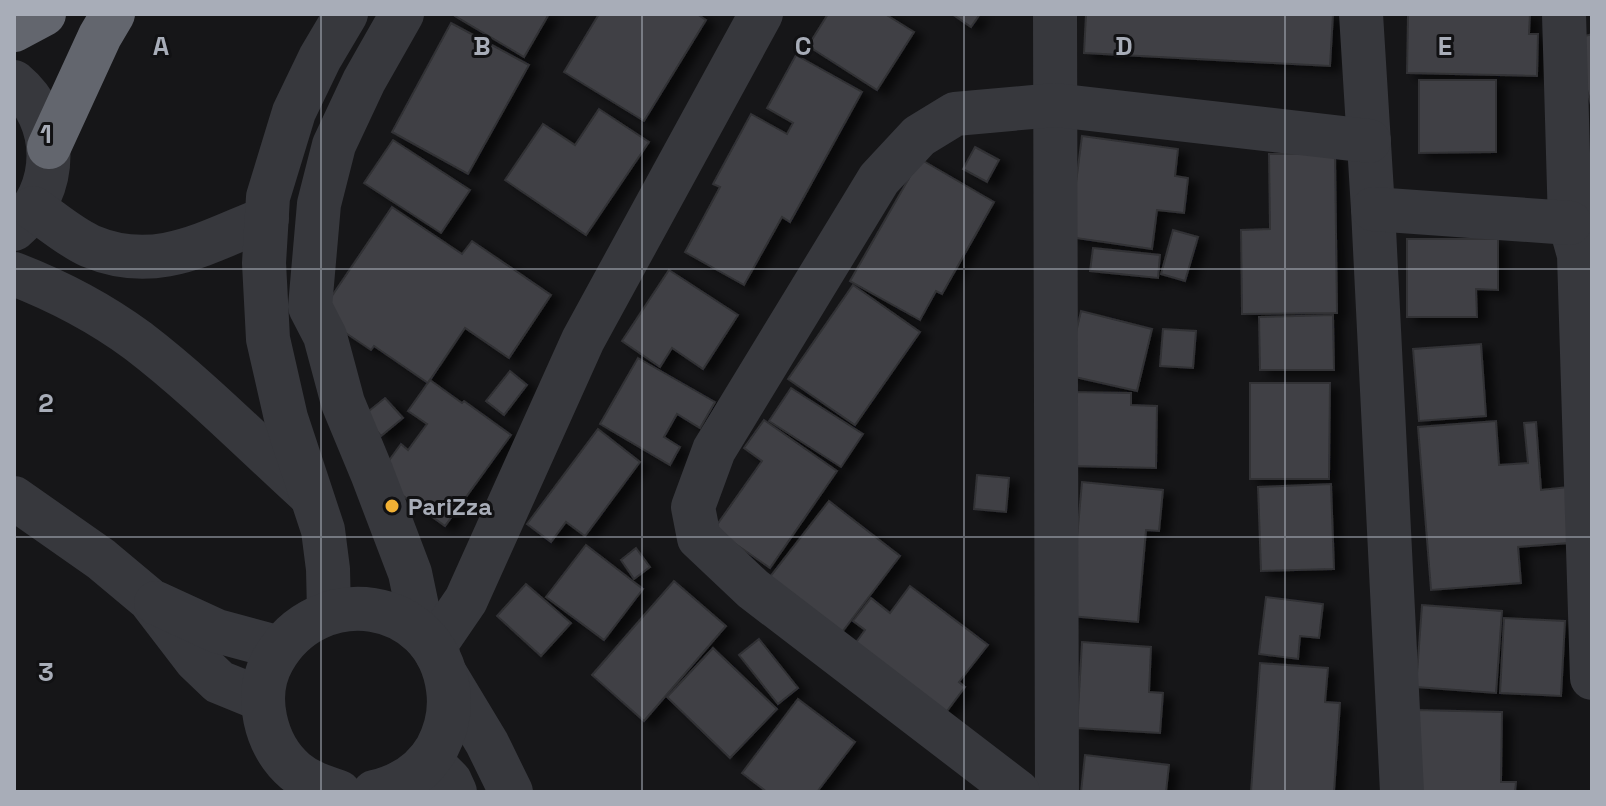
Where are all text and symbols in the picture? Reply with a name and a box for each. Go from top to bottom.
text: A [153,29,170,63]
text: B [473,29,491,63]
text: C [795,29,811,63]
text: D [1115,29,1133,63]
text: E [1438,29,1452,63]
text: 1 [40,117,52,151]
text: 2 [38,386,54,420]
place label: PariZza [408,491,492,522]
marker: PariZza [383,497,401,515]
text: 3 [38,655,54,689]

